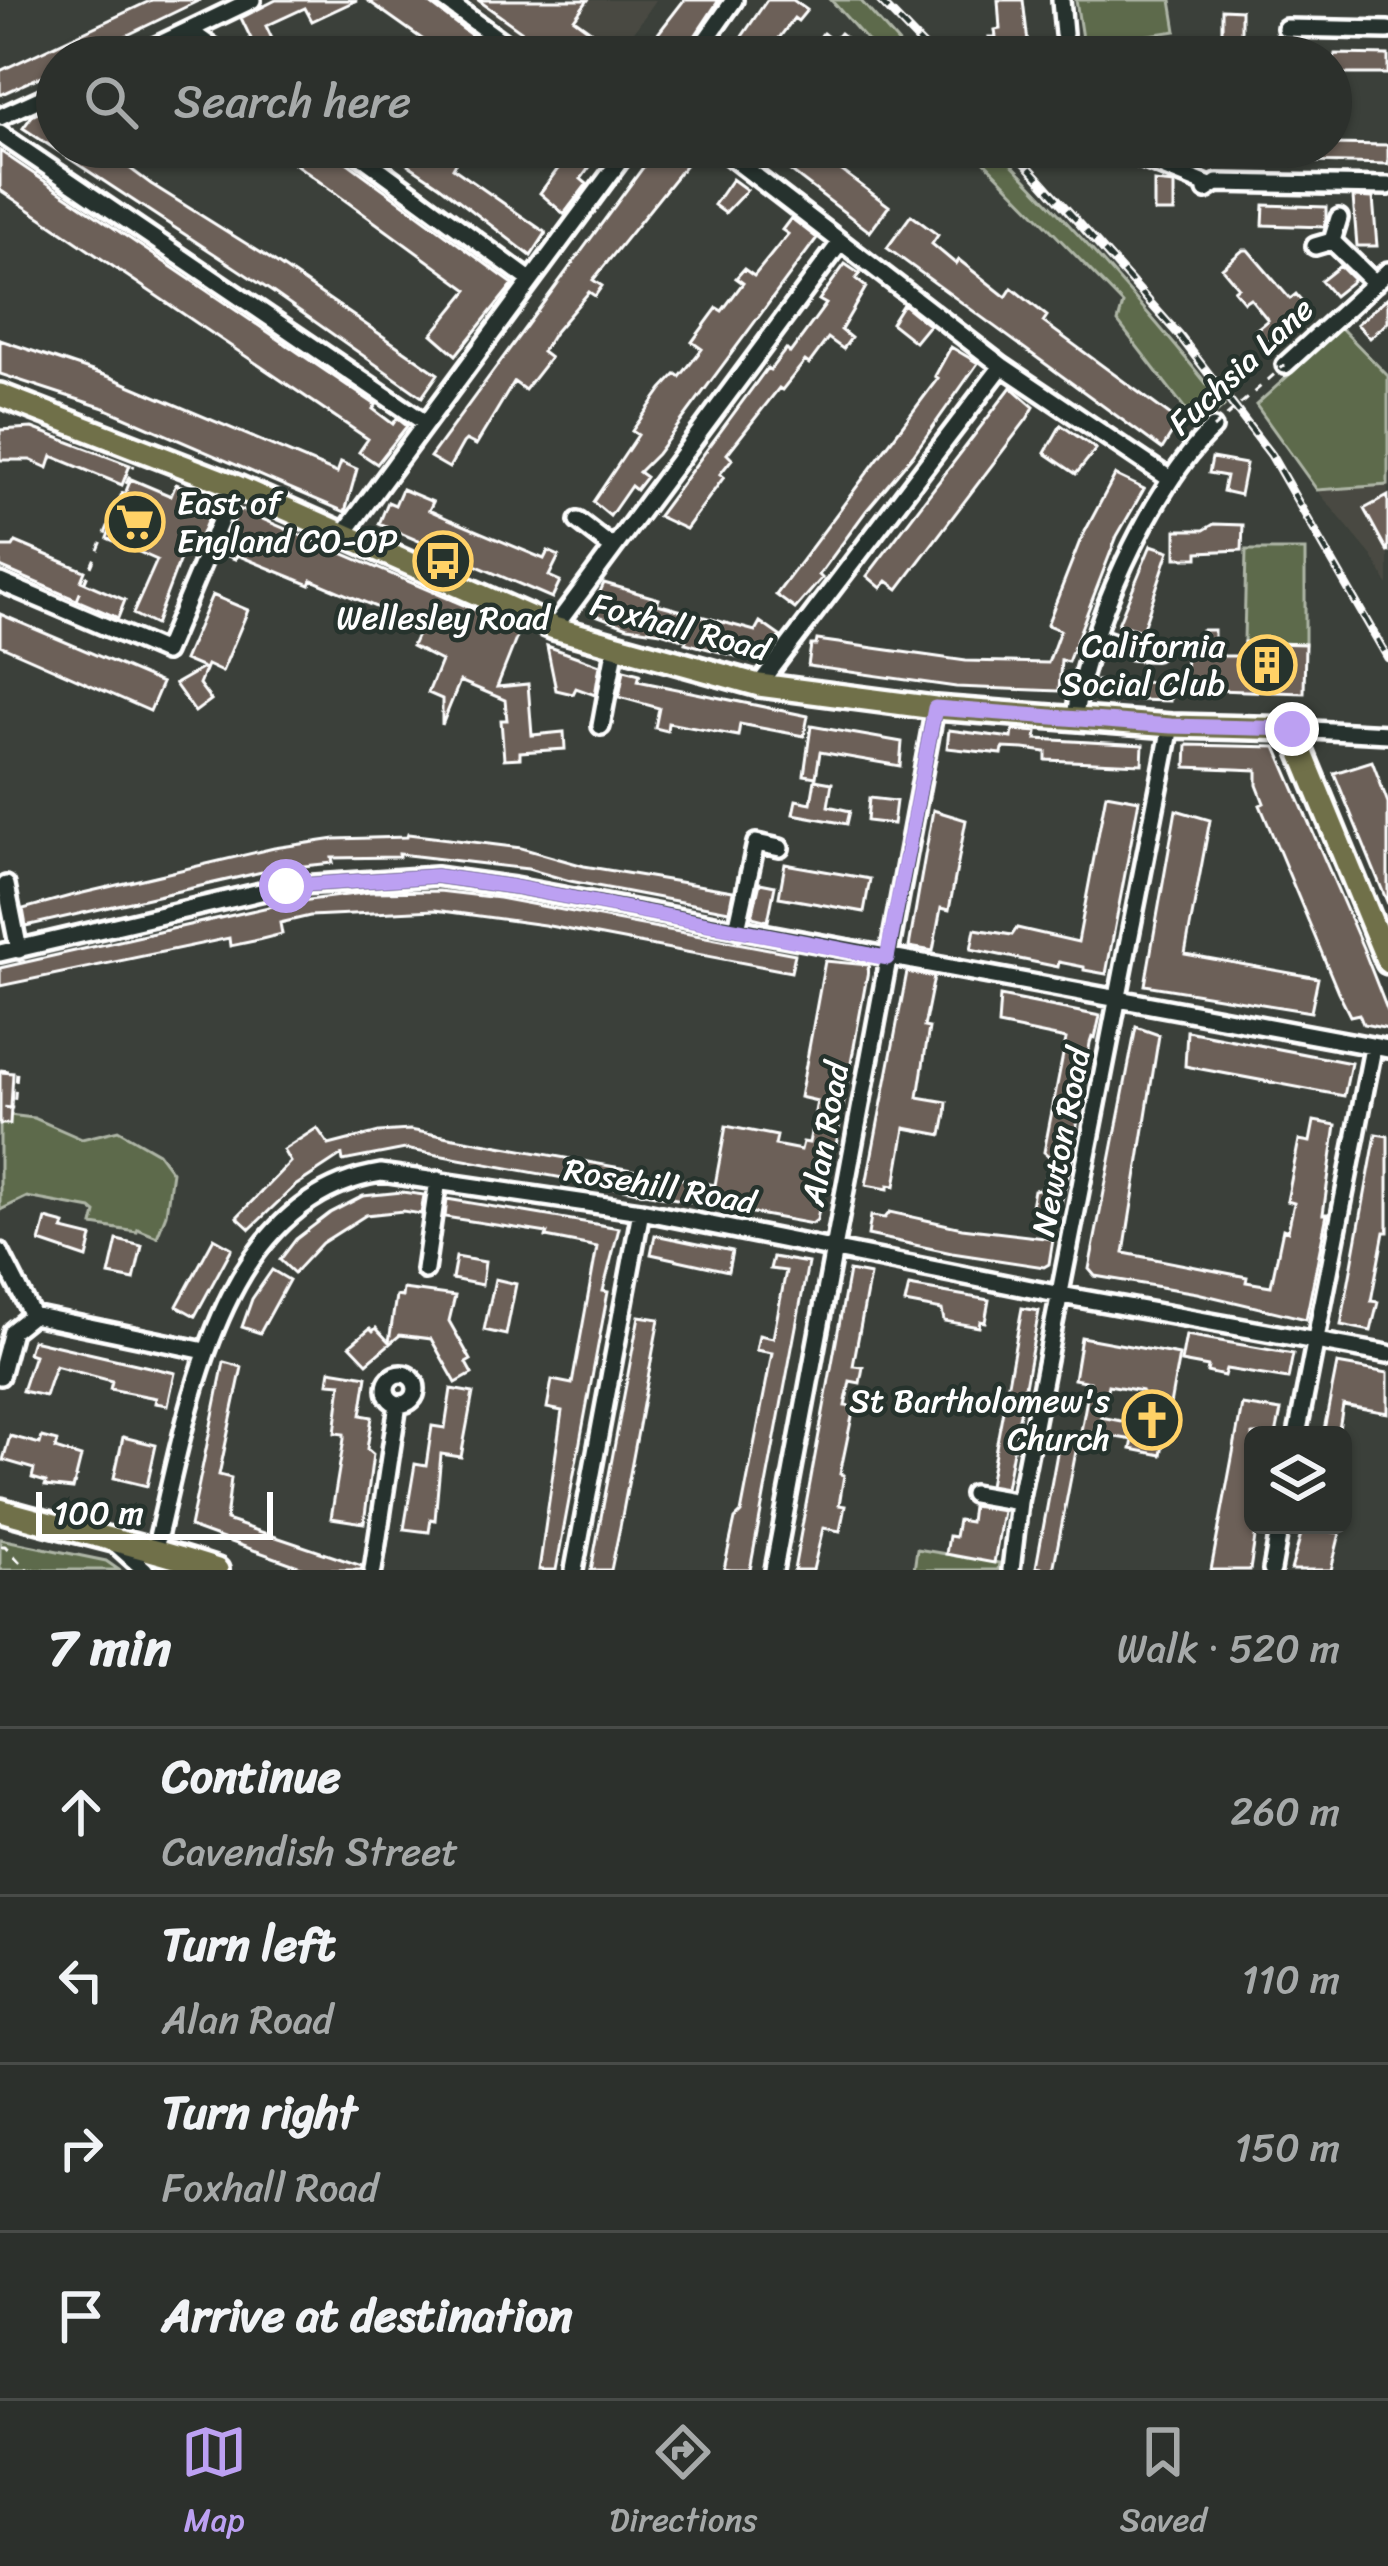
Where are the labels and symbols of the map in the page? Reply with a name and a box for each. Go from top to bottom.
street label: Fuchsia Lane [1154,282,1328,450]
place label: East of England CO-OP [177,474,398,570]
supermarket icon: East of England CO-OP [104,491,166,553]
bus stop icon: Wellesley Road [412,530,474,592]
street label: Foxhall Road [584,575,778,679]
place label: Wellesley Road [336,589,552,647]
place label: California Social Club [1062,617,1225,713]
building icon: California Social Club [1236,634,1298,696]
route end [1265,702,1319,756]
route start [259,859,313,913]
street label: Newton Road [1014,1040,1108,1241]
street label: Alan Road [784,1055,867,1211]
street label: Rosehill Road [560,1141,763,1232]
place label: St Bartholomew's Church [849,1372,1111,1468]
church icon: St Bartholomew's Church [1121,1389,1183,1451]
scale bar [36,1486,273,1539]

